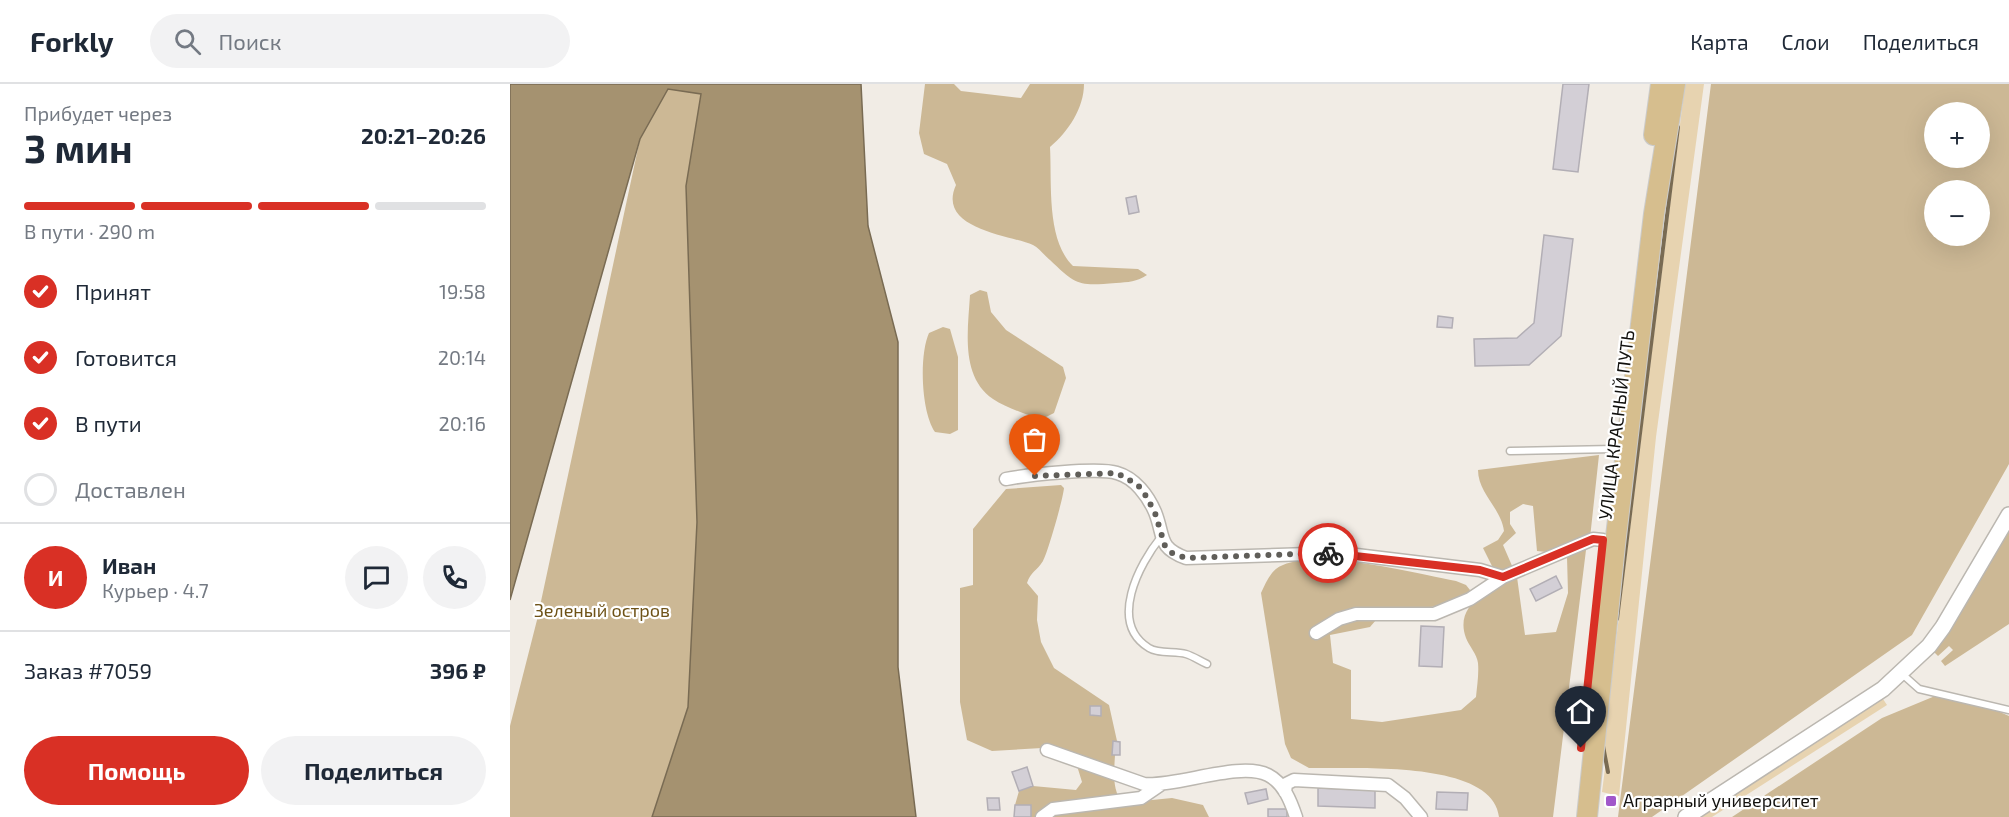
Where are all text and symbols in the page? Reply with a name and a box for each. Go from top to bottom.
search box [150,14,570,68]
text: Forkly [30,24,114,58]
icon: search [171,25,204,58]
text: Поиск [219,28,281,54]
text: Карта [1690,29,1749,54]
text: Слои [1782,29,1830,54]
text: Поделиться [1863,29,1979,54]
text: Прибудет через [24,101,172,125]
map controls [1924,102,1990,246]
button: + [1924,102,1990,168]
text: 20:21–20:26 [361,122,486,148]
text: 3 мин [24,124,133,171]
button: − [1924,180,1990,246]
text: В пути · 290 m [24,219,155,243]
icon: check [24,275,57,308]
text: Принят [75,278,151,304]
text: 19:58 [439,279,486,303]
street label: УЛИЦА КРАСНЫЙ ПУТЬ [1593,329,1639,521]
icon: check [24,341,57,374]
text: Готовится [75,344,177,370]
text: 20:14 [438,345,486,369]
icon: check [24,407,57,440]
text: В пути [75,410,142,436]
text: 20:16 [439,411,486,435]
pin [1009,414,1060,476]
icon: bag [1018,423,1051,456]
text: Доставлен [75,476,186,502]
courier [1298,523,1358,583]
icon: bike [1312,537,1345,570]
button: chat [345,546,408,609]
button: phone [423,546,486,609]
text: Иван [102,552,156,578]
text: И [48,564,63,590]
text: Курьер · 4.7 [102,578,209,602]
park label: Зеленый остров [534,599,670,621]
text: Заказ #7059 [24,657,152,683]
text: 396 ₽ [430,657,486,683]
pin [1555,686,1606,748]
icon: home [1564,695,1597,728]
button: Помощь [24,736,249,805]
button: Поделиться [261,736,486,805]
place label: Аграрный университет [1623,789,1819,811]
marker: Аграрный университет [1604,794,1618,808]

